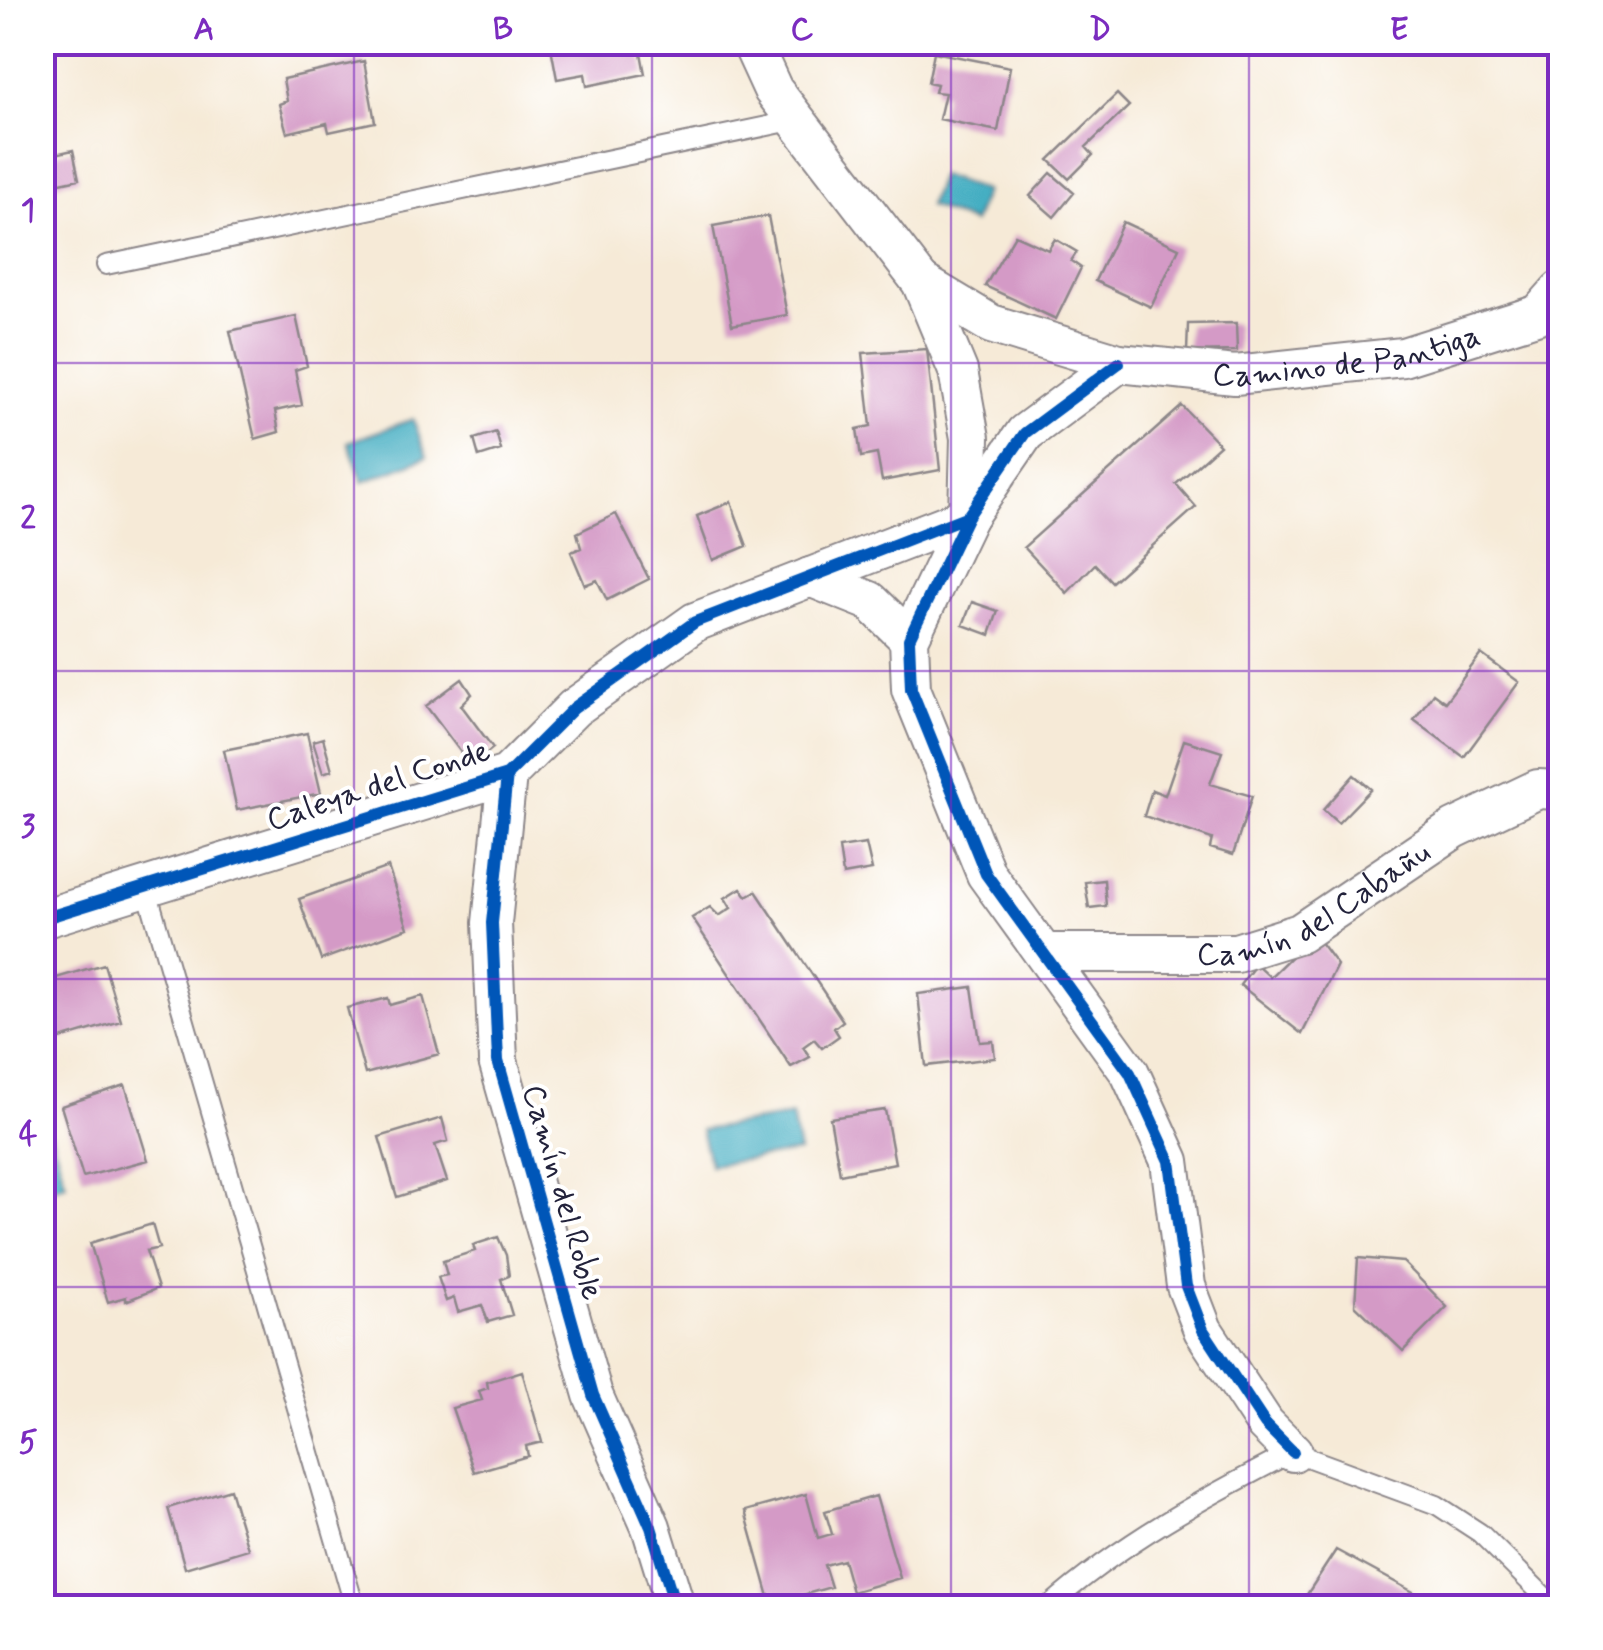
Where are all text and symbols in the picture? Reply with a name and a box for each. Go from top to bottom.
text: A [194,9,214,51]
text: B [493,9,513,51]
text: C [791,9,814,51]
text: D [1089,9,1111,51]
text: E [1390,9,1409,51]
text: 1 [21,190,35,232]
street label: Camino de Pantiga [1210,315,1486,398]
text: 2 [20,498,36,540]
street label: Caleya del Conde [261,730,496,842]
text: 3 [21,806,36,848]
street label: Camín del Cabañu [1197,832,1439,976]
street label: Camín del Roble [511,1080,613,1305]
text: 4 [19,1114,38,1156]
text: 5 [18,1422,38,1464]

